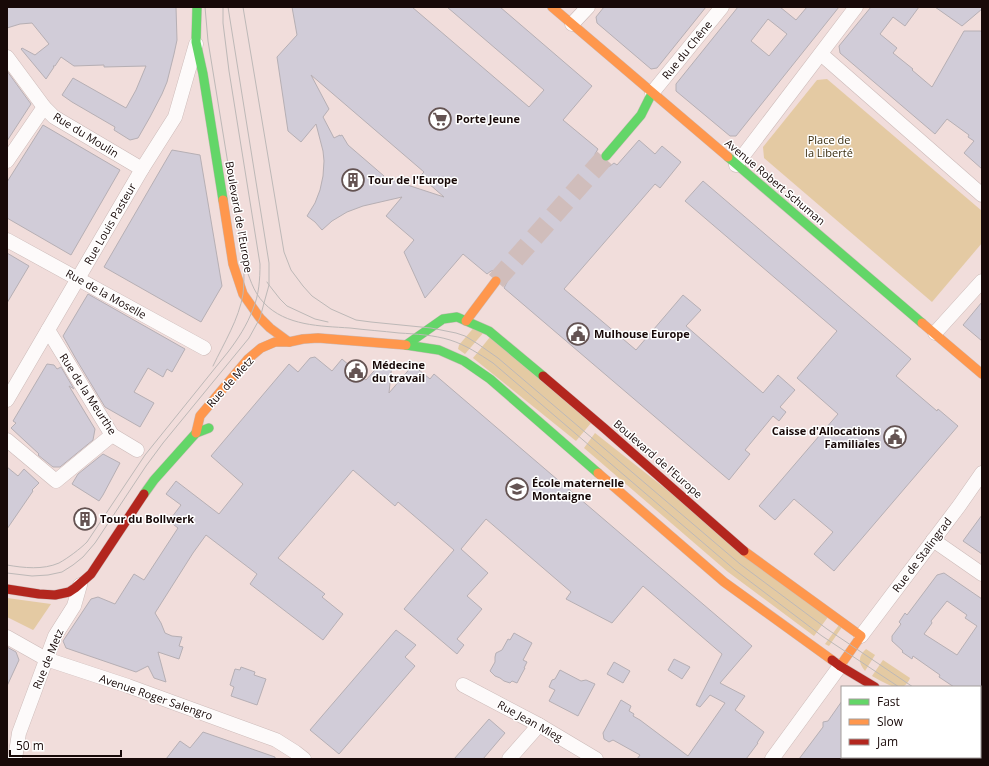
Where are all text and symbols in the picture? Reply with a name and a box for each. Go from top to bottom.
street label: Rue du Chêne [658,17,715,82]
supermarket icon: Porte Jeune [427,106,453,132]
street label: Rue du Moulin [51,108,122,161]
place label: Porte Jeune [456,111,520,126]
park label: Place de la Liberté [805,132,853,160]
street label: Avenue Robert Schuman [722,135,829,228]
street label: Boulevard de l'Europe [222,160,257,274]
building icon: Tour de l'Europe [340,167,366,193]
place label: Tour de l'Europe [368,172,458,187]
street label: Rue Louis Pasteur [80,180,139,267]
street label: Rue de la Moselle [63,265,149,322]
public building icon: Mulhouse Europe [565,321,591,347]
place label: Mulhouse Europe [594,326,690,341]
street label: Rue de la Meurthe [56,350,120,437]
street label: Rue de Metz [203,353,256,410]
place label: Médecine du travail [372,357,426,385]
public building icon: Médecine du travail [343,358,369,384]
street label: Boulevard de l'Europe [611,416,706,501]
place label: Caisse d'Allocations Familiales [772,423,881,451]
public building icon: Caisse d'Allocations Familiales [882,424,908,450]
place label: École maternelle Montaigne [532,475,624,503]
school or university icon: École maternelle Montaigne [504,476,530,502]
building icon: Tour du Bollwerk [72,506,98,532]
place label: Tour du Bollwerk [100,511,194,526]
street label: Rue de Stalingrad [889,514,955,595]
street label: Rue de Metz [29,627,66,691]
street label: Avenue Roger Salengro [97,670,215,723]
legend [841,686,981,758]
text: Fast [877,693,900,710]
street label: Rue Jean Mieg [495,696,565,745]
text: Slow [877,713,904,730]
scale bar [10,732,121,758]
text: Jam [876,733,898,750]
text: 50 m [16,737,44,754]

